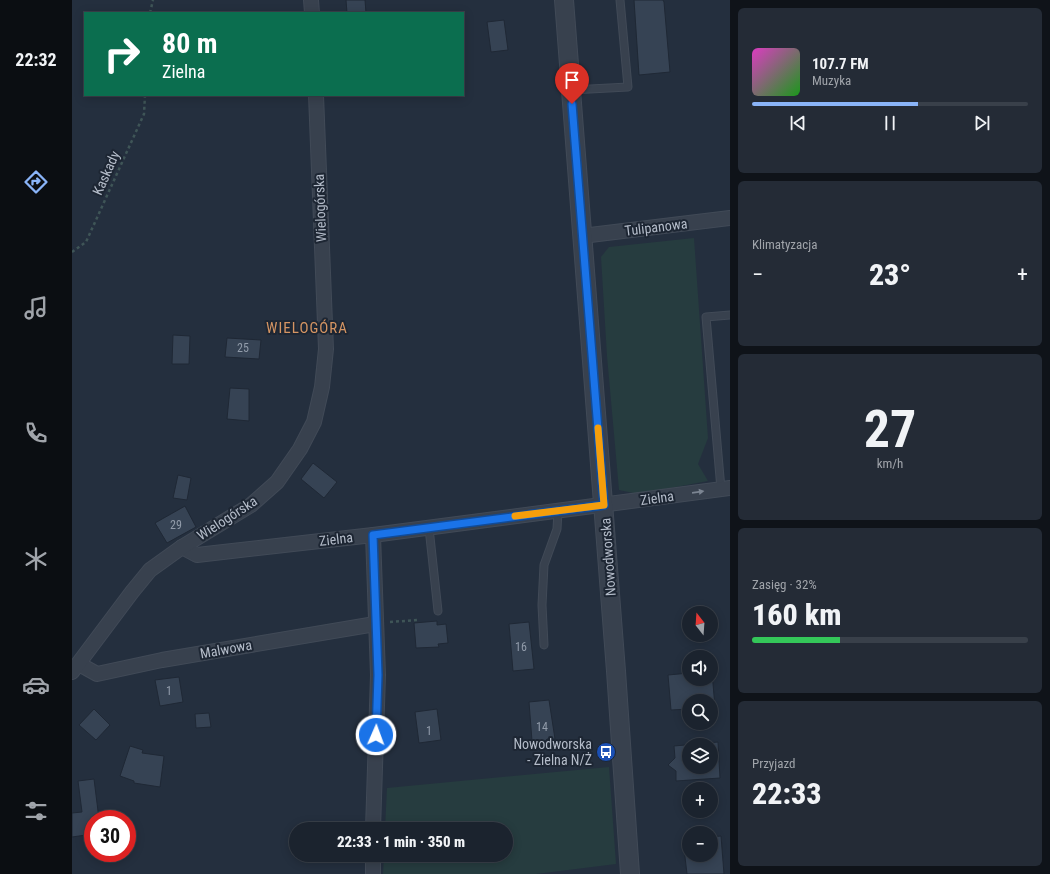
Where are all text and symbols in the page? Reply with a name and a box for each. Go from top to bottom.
text: 80 m [162,27,218,60]
icon: right [96,28,148,80]
text: 22:32 [15,49,57,70]
text: 107.7 FM [812,55,869,73]
text: Zielna [162,61,205,82]
pin [555,63,589,104]
icon: arrive [561,69,583,91]
text: Muzyka [812,73,851,88]
icon: previous [787,112,809,134]
icon: pause [879,112,901,134]
icon: next [971,112,993,134]
street label: Kaskady [89,148,123,198]
icon: directions [22,168,50,196]
street label: Wielogórska [311,174,329,242]
street label: Tulipanowa [624,215,688,239]
text: Klimatyzacja [752,237,817,252]
text: 23° [869,257,911,292]
text: − [752,262,763,287]
text: + [1017,262,1028,287]
icon: music [22,294,50,322]
district label: WIELOGÓRA [266,319,348,337]
house number: 25 [237,341,249,355]
text: 27 [864,399,916,460]
icon: phone [22,419,50,447]
text: km/h [877,456,903,471]
street label: Zielna [639,488,675,508]
one-way arrow [692,489,704,495]
street label: Wielogórska [194,493,260,543]
street label: Nowodworska [597,517,619,597]
house number: 29 [170,518,182,532]
street label: Zielna [318,529,354,549]
icon: climate [22,545,50,573]
text: Zasięg · 32% [752,577,817,592]
text: 160 km [752,597,841,632]
north arrow [682,606,718,642]
map controls [682,606,718,862]
street label: Malwowa [199,637,253,661]
house number: 16 [515,640,527,654]
button: sound [682,650,718,686]
icon: car [22,671,50,699]
house number: 1 [166,684,172,698]
button: search [682,694,718,730]
position arrow [355,714,397,756]
house number: 14 [536,720,548,734]
house number: 1 [426,724,432,738]
place label: Nowodworska - Zielna N/Ż [513,736,592,768]
button: layers [682,738,718,774]
bus stop icon: Nowodworska - Zielna N/Ż [595,741,617,763]
text: Przyjazd [752,756,795,771]
text: 22:33 [752,776,821,811]
button: + [682,782,718,818]
icon: filters [22,797,50,825]
speed limit sign: 30 [84,810,136,862]
button: − [682,826,718,862]
text: 22:33 · 1 min · 350 m [337,833,465,851]

